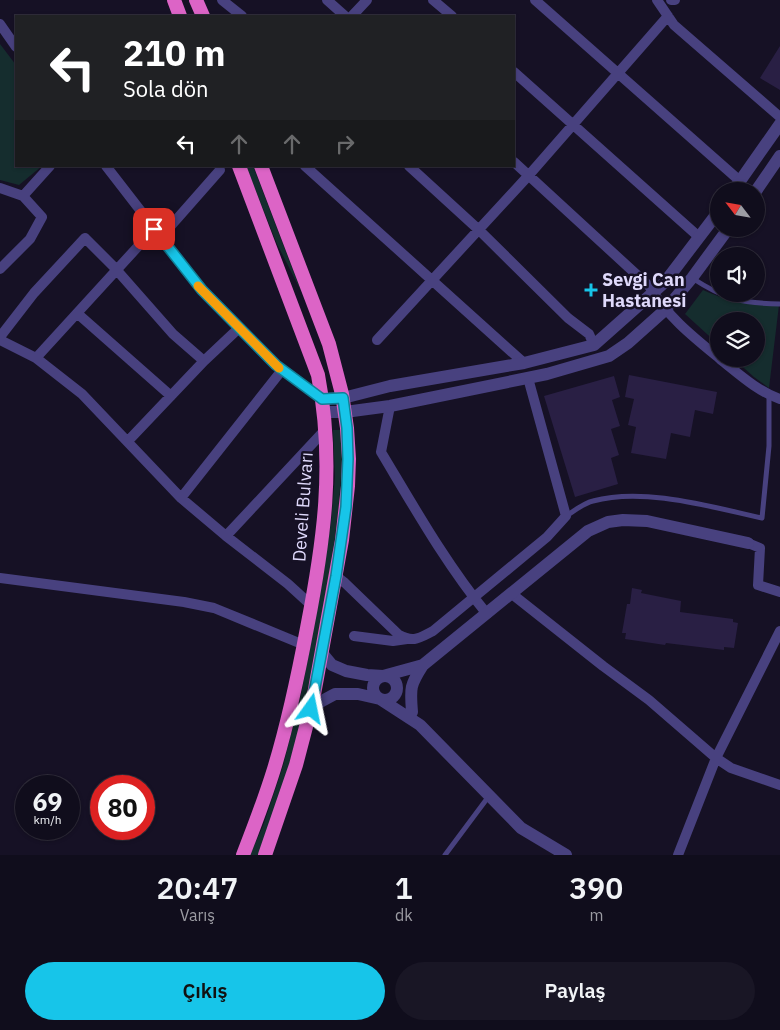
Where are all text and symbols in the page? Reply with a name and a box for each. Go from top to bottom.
text: 210 m [123,30,226,76]
icon: left [40,35,105,100]
text: Sola dön [123,74,209,103]
icon: left [172,130,200,158]
icon: ahead [225,130,253,158]
icon: ahead [278,130,306,158]
icon: right [331,130,359,158]
north arrow [710,182,765,238]
map controls [710,182,765,367]
pin [133,208,175,250]
icon: arrive [140,215,168,243]
button: sound [710,247,765,302]
place label: Sevgi Can Hastanesi [602,268,686,312]
marker: Sevgi Can Hastanesi [584,283,598,297]
button: layers [710,312,765,367]
street label: Develi Bulvarı [287,451,318,563]
position arrow [284,682,336,734]
speed limit sign: 80 [90,775,155,840]
text: 69 [32,785,63,818]
text: km/h [33,812,62,827]
text: 20:47 [157,868,238,907]
text: 1 [395,868,413,907]
text: 390 [569,868,623,907]
text: Varış [180,905,215,925]
text: dk [395,905,413,925]
text: m [589,905,603,925]
button: Çıkış [25,962,385,1020]
button: Paylaş [395,962,755,1020]

